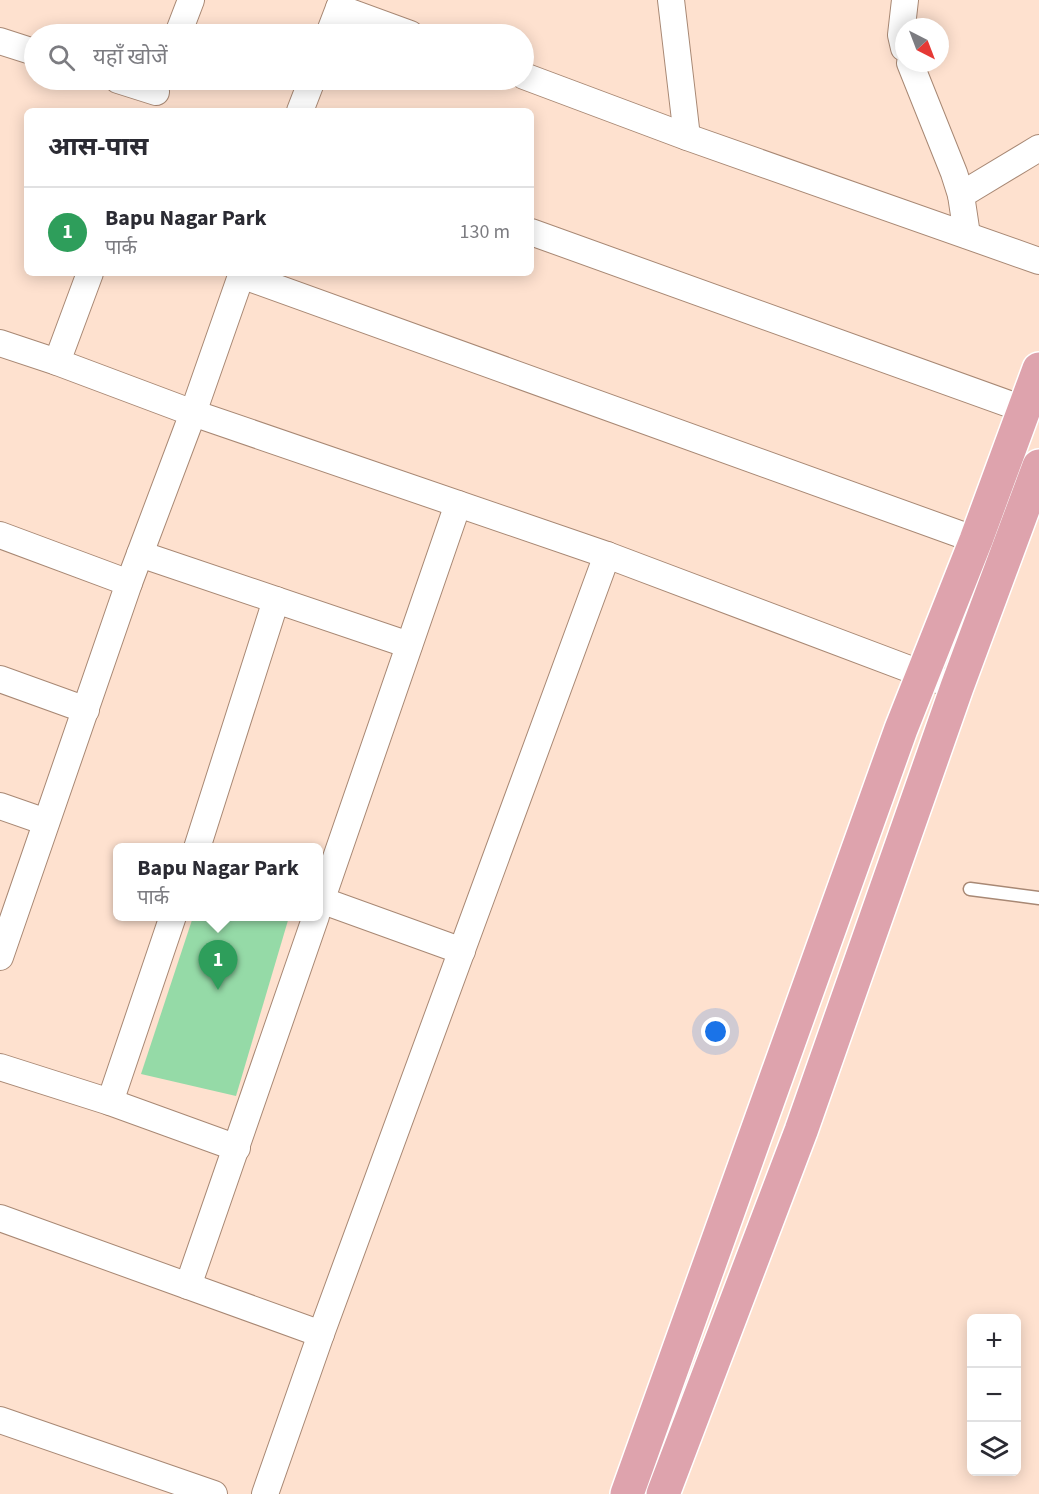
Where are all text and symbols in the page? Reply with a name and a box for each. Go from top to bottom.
north arrow [895,18,949,72]
search box [24,24,534,90]
icon: search [45,41,78,74]
text: यहाँ खोजें [93,41,168,73]
text: आस-पास [48,128,148,165]
text: Bapu Nagar Park [105,202,267,234]
text: 1 [62,218,73,246]
text: 130 m [460,218,510,246]
text: पार्क [105,234,137,262]
popup [113,843,323,921]
text: Bapu Nagar Park [137,852,299,884]
text: पार्क [137,884,169,912]
pin: 1 [198,940,238,990]
your location [701,1017,730,1046]
map controls [967,1314,1021,1476]
button: + [967,1314,1021,1368]
button: − [967,1368,1021,1422]
button: layers [967,1422,1021,1476]

